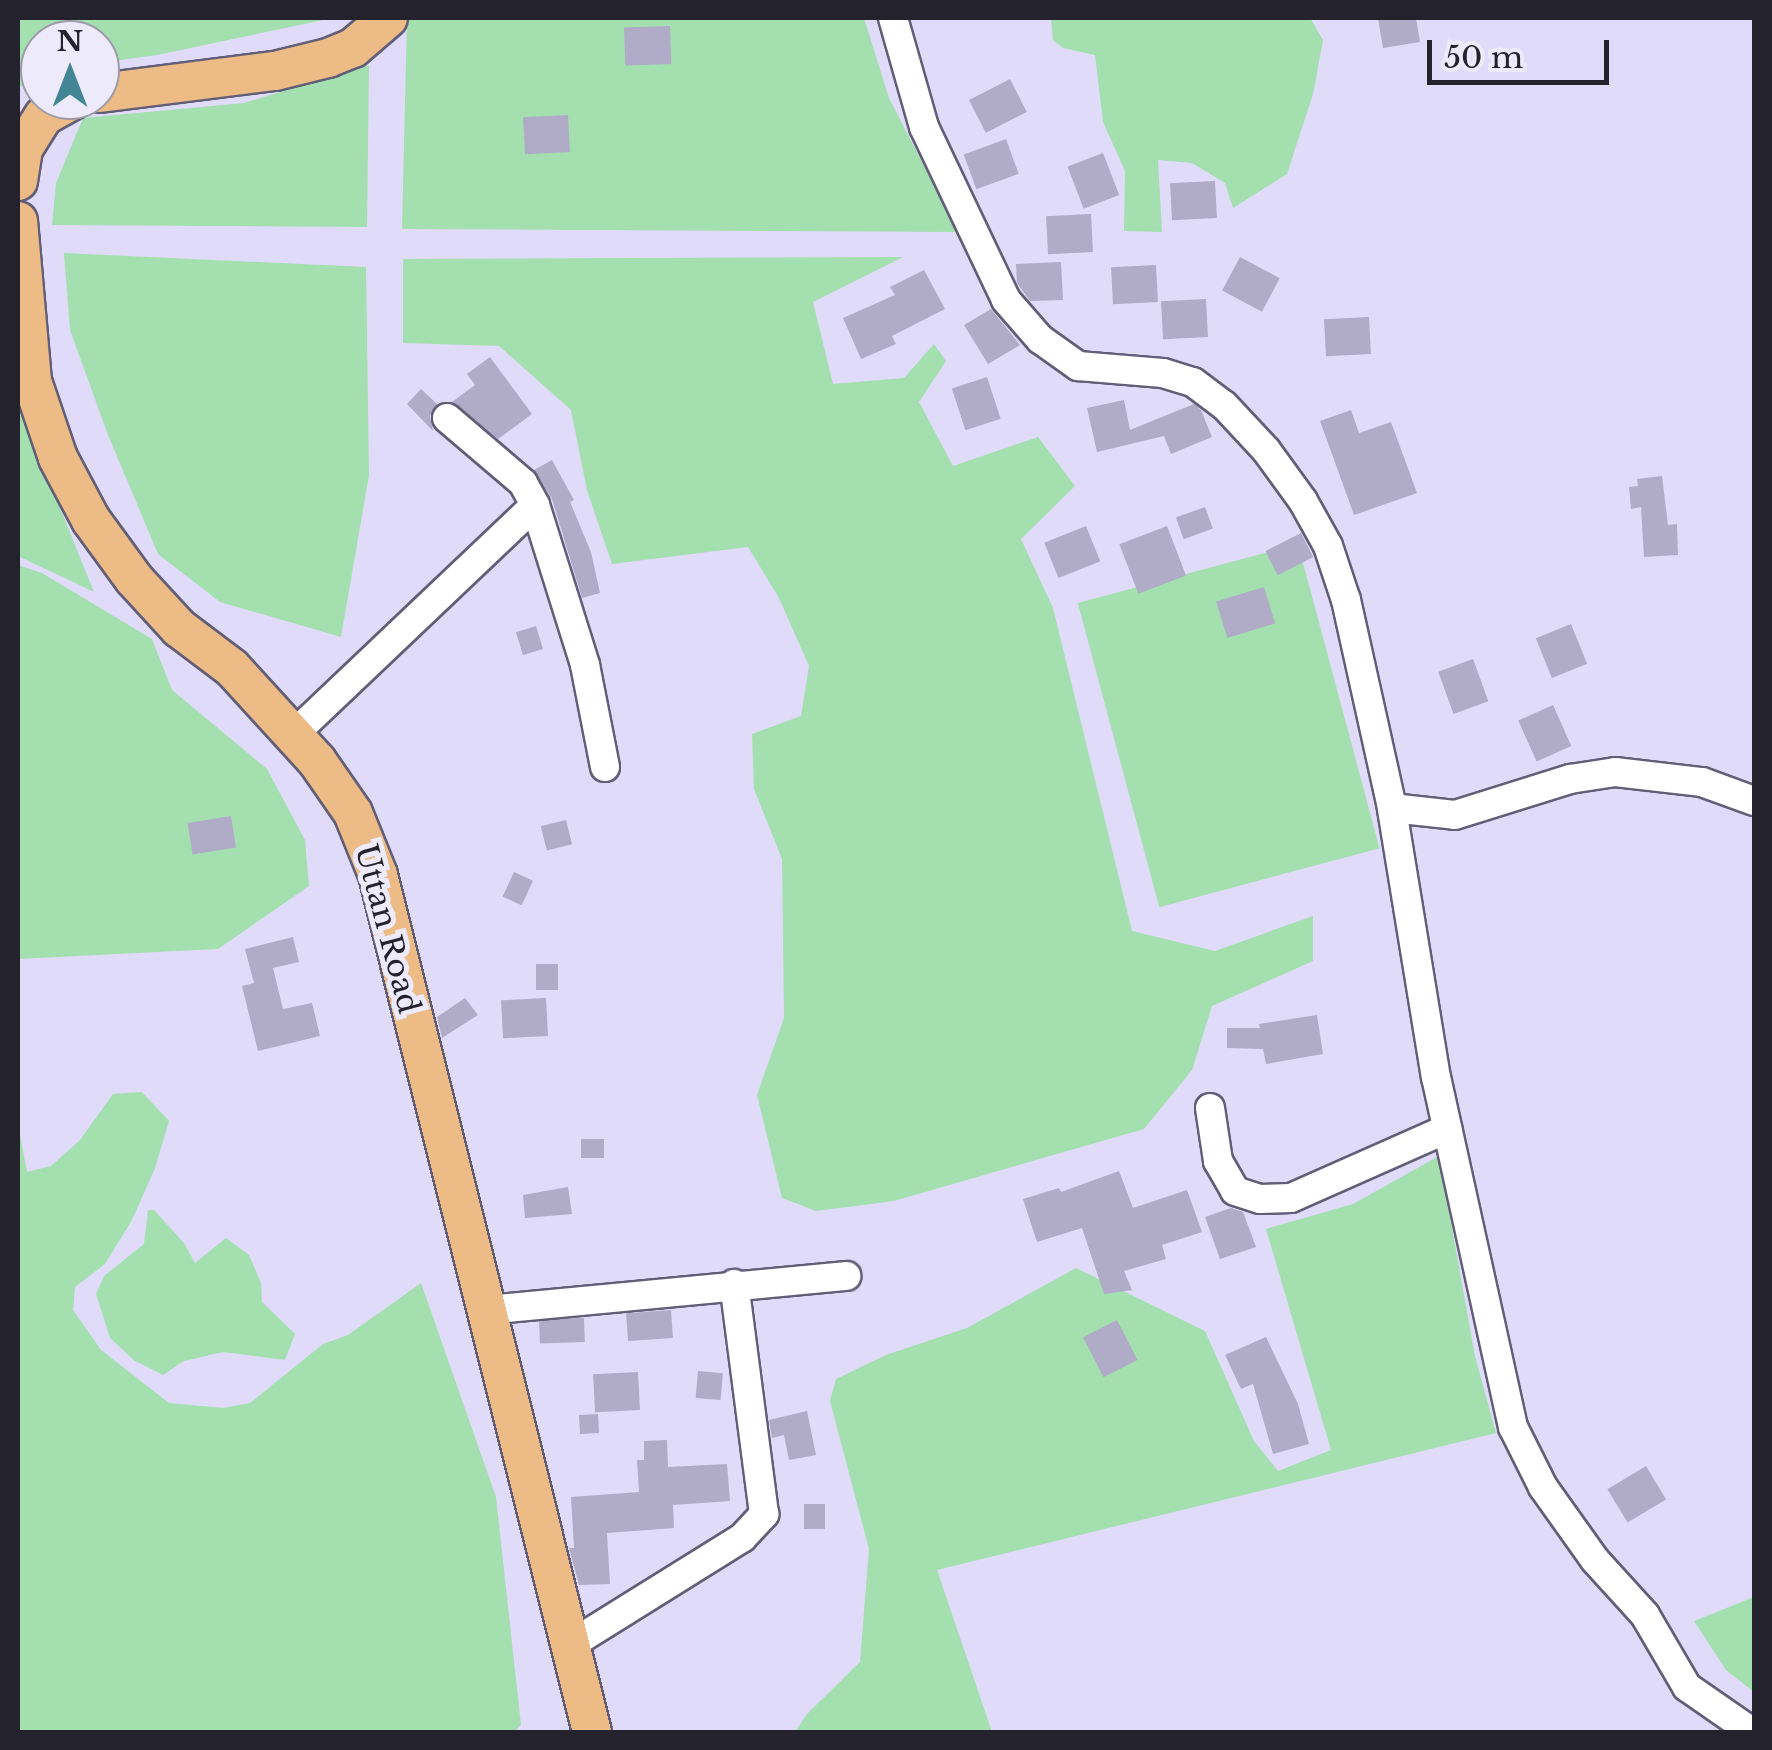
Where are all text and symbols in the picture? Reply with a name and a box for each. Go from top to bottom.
north arrow [20,20,120,120]
scale bar [1432,20,1614,82]
text: N [57,24,83,59]
text: 50 m [1444,39,1523,76]
street label: Uttan Road [347,841,427,1017]

